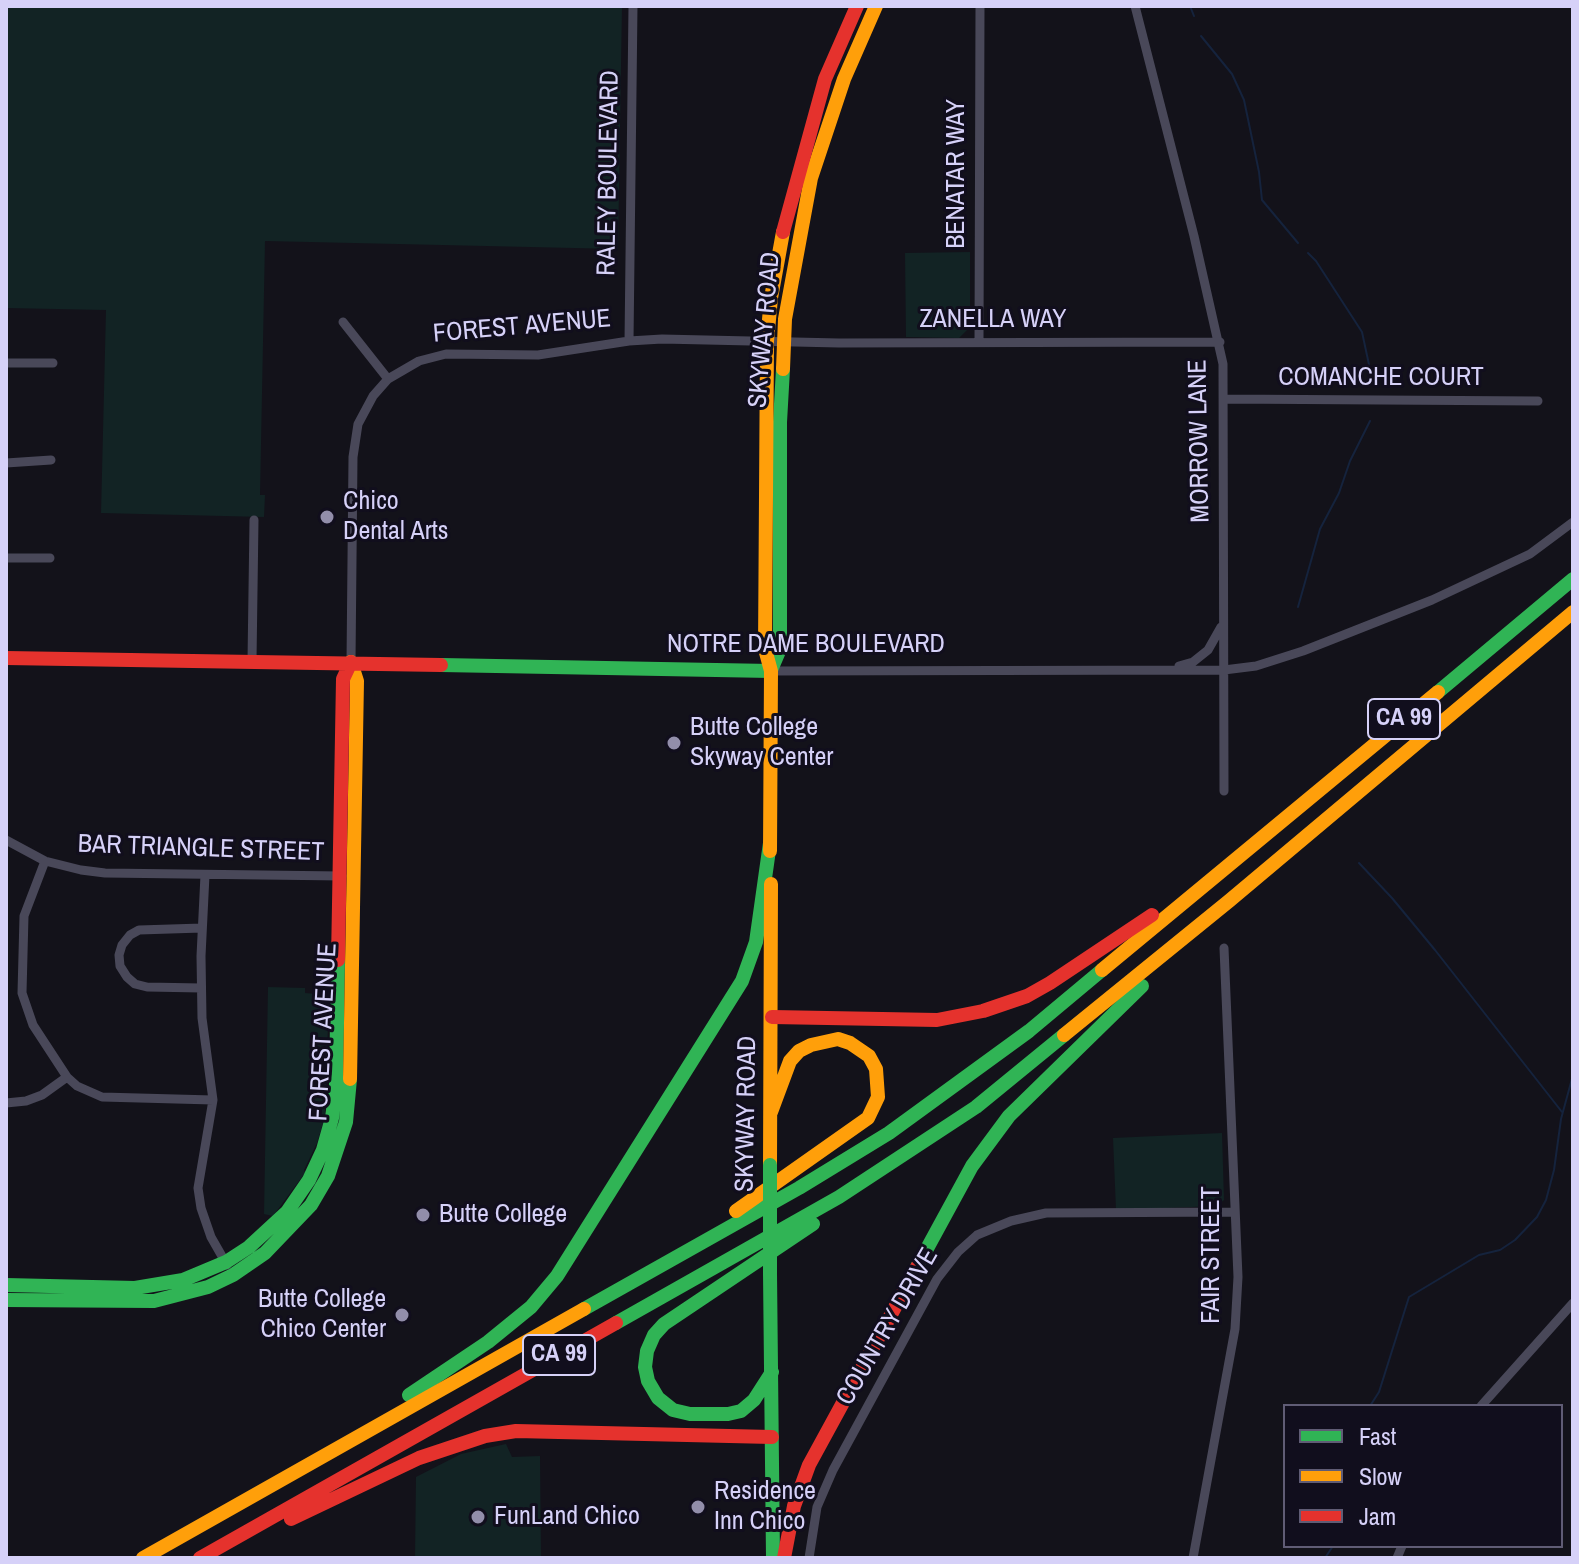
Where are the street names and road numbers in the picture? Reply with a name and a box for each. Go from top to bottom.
street label: RALEY BOULEVARD [592,70,626,276]
street label: BENATAR WAY [941,99,973,249]
street label: SKYWAY ROAD [743,251,787,409]
street label: FOREST AVENUE [432,304,612,350]
street label: ZANELLA WAY [920,304,1066,336]
street label: MORROW LANE [1183,359,1217,523]
street label: COMANCHE COURT [1278,362,1484,394]
street label: NOTRE DAME BOULEVARD [667,629,945,661]
road number: CA 99 [1368,699,1440,739]
street label: BAR TRIANGLE STREET [77,829,325,869]
street label: FOREST AVENUE [304,942,344,1122]
street label: SKYWAY ROAD [730,1036,764,1192]
street label: FAIR STREET [1196,1186,1228,1324]
street label: COUNTRY DRIVE [830,1243,946,1411]
road number: CA 99 [523,1335,595,1375]

